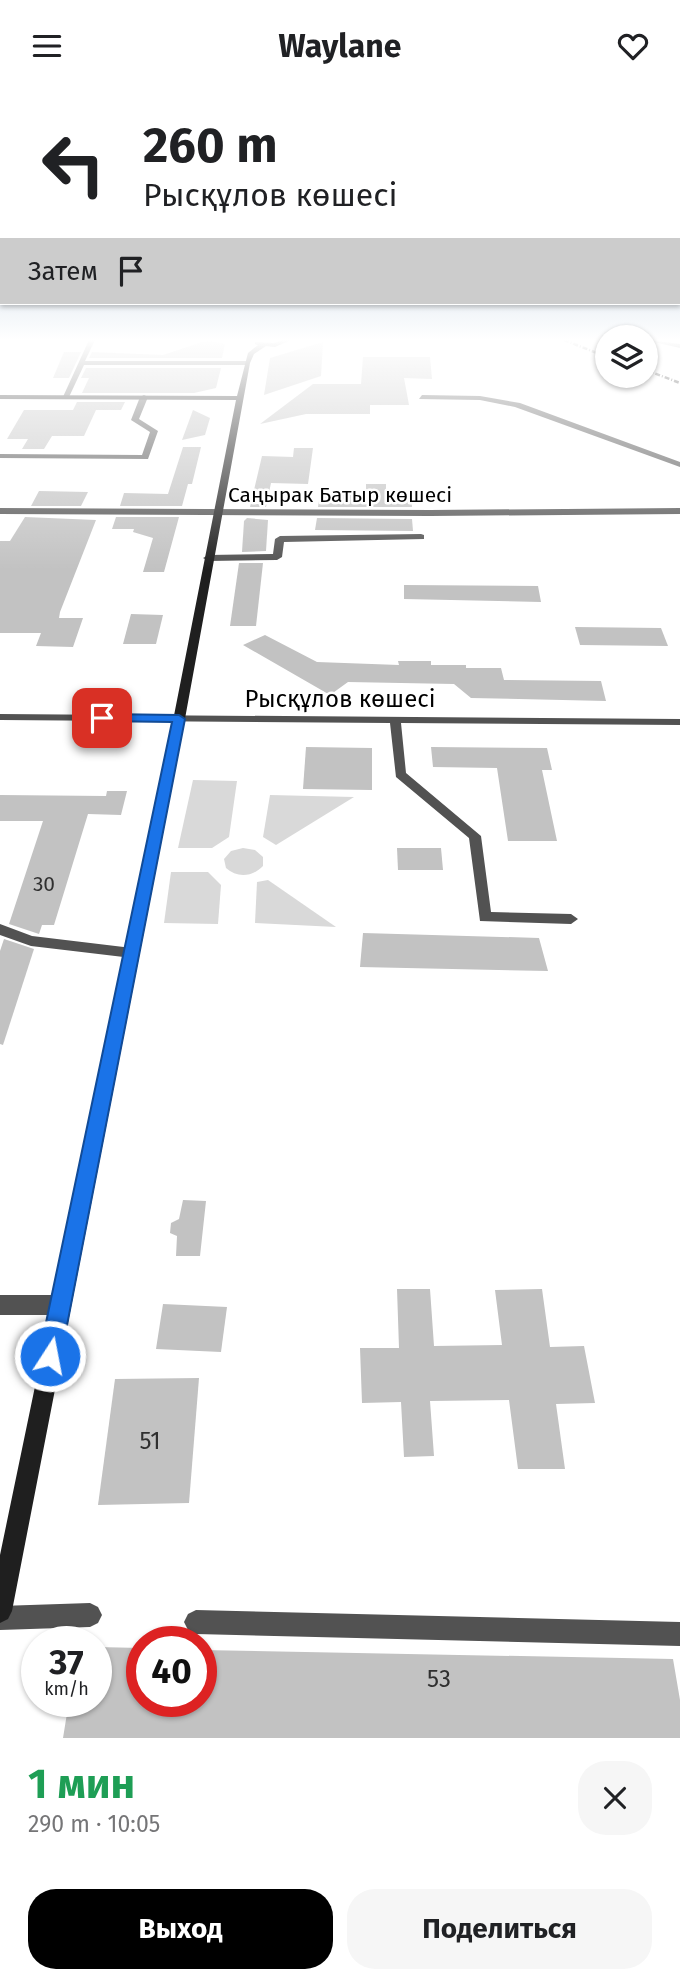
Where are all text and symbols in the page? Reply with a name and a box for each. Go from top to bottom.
icon: menu [28,27,66,65]
text: Waylane [279,27,401,65]
icon: heart [614,27,652,65]
text: 260 m [143,116,278,175]
icon: left [28,119,119,210]
text: Рысқұлов көшесі [143,176,398,214]
icon: arrive [112,252,150,290]
text: Затем [28,256,98,287]
map controls [595,325,658,388]
button: layers [595,325,658,388]
street label: Саңырак Батыр көшесі [228,482,452,508]
street label: Рысқұлов көшесі [245,685,435,713]
pin [72,688,132,748]
icon: arrive [83,699,121,737]
house number: 30 [33,871,55,897]
position arrow [13,1319,87,1393]
house number: 51 [139,1427,161,1455]
speed limit sign: 40 [126,1626,217,1717]
text: 37 [49,1641,84,1683]
house number: 53 [427,1665,451,1693]
text: km/h [44,1678,89,1700]
text: 1 мин [28,1759,135,1809]
button: close [578,1761,652,1835]
text: 290 m · 10:05 [28,1810,160,1838]
button: Выход [28,1889,333,1969]
button: Поделиться [347,1889,652,1969]

